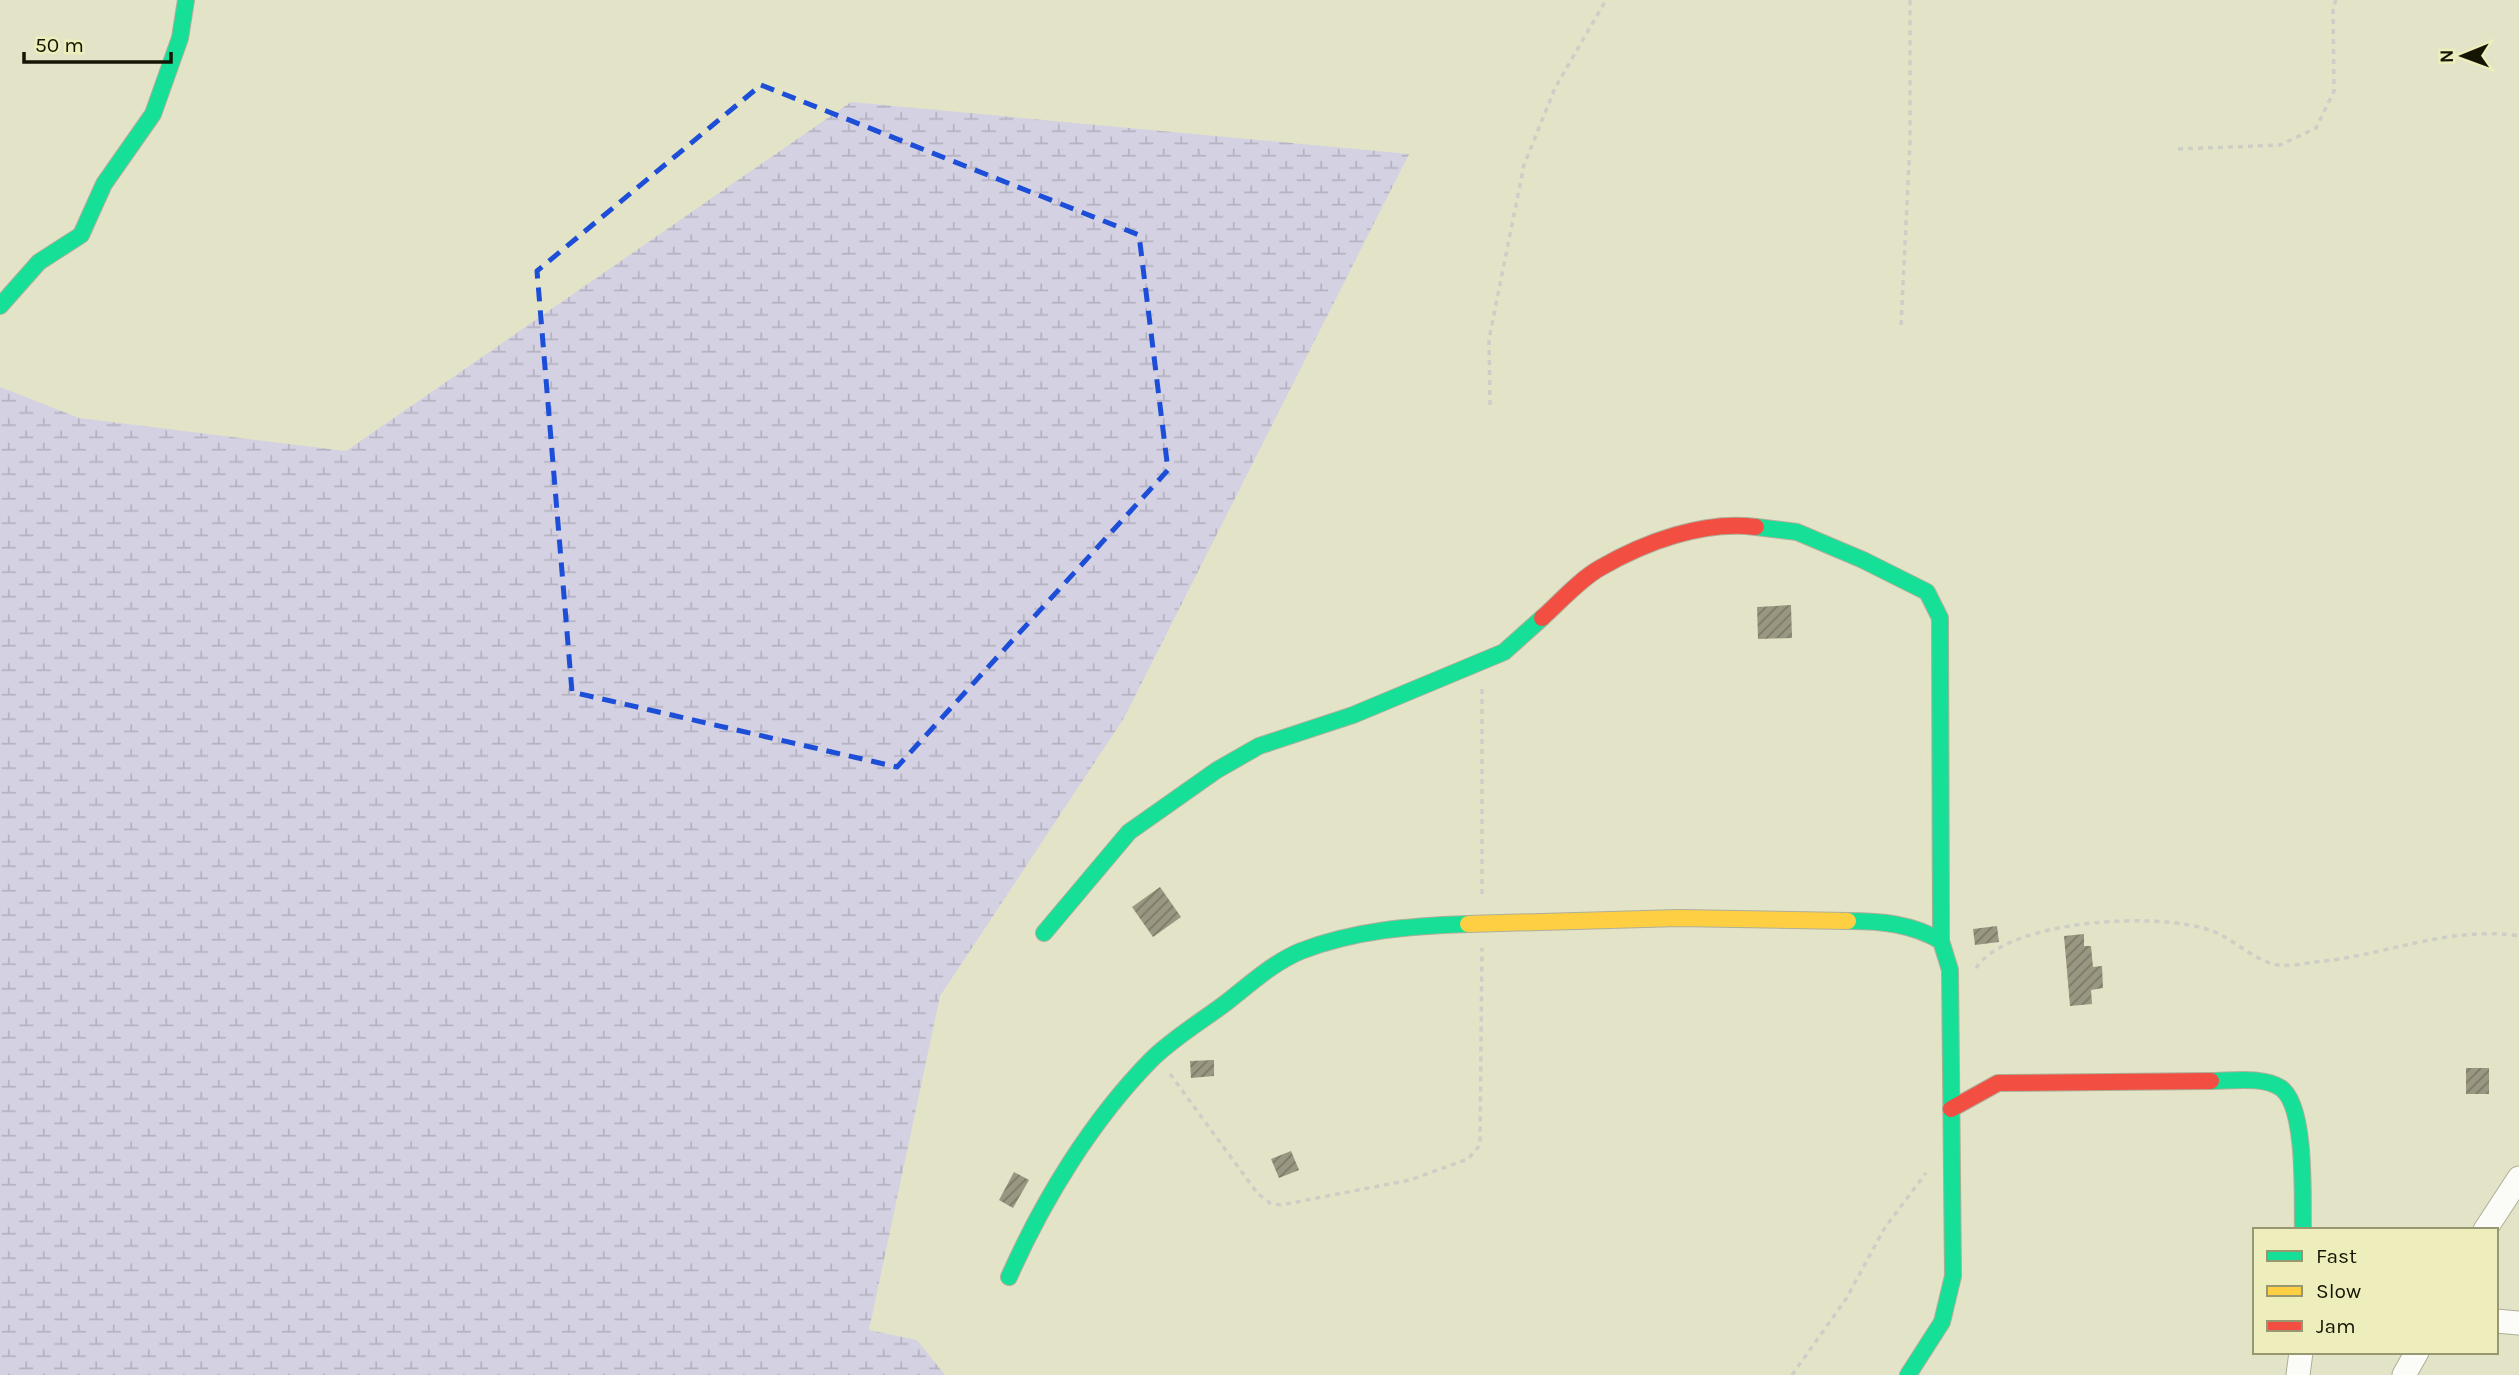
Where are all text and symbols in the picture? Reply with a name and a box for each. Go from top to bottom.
scale bar [24,21,172,65]
north arrow [2428,21,2498,91]
text: 50 m [35,33,84,57]
text: N [2436,49,2458,63]
legend [2253,1228,2498,1354]
text: Fast [2316,1244,2357,1268]
text: Slow [2316,1279,2361,1303]
text: Jam [2316,1314,2356,1338]

